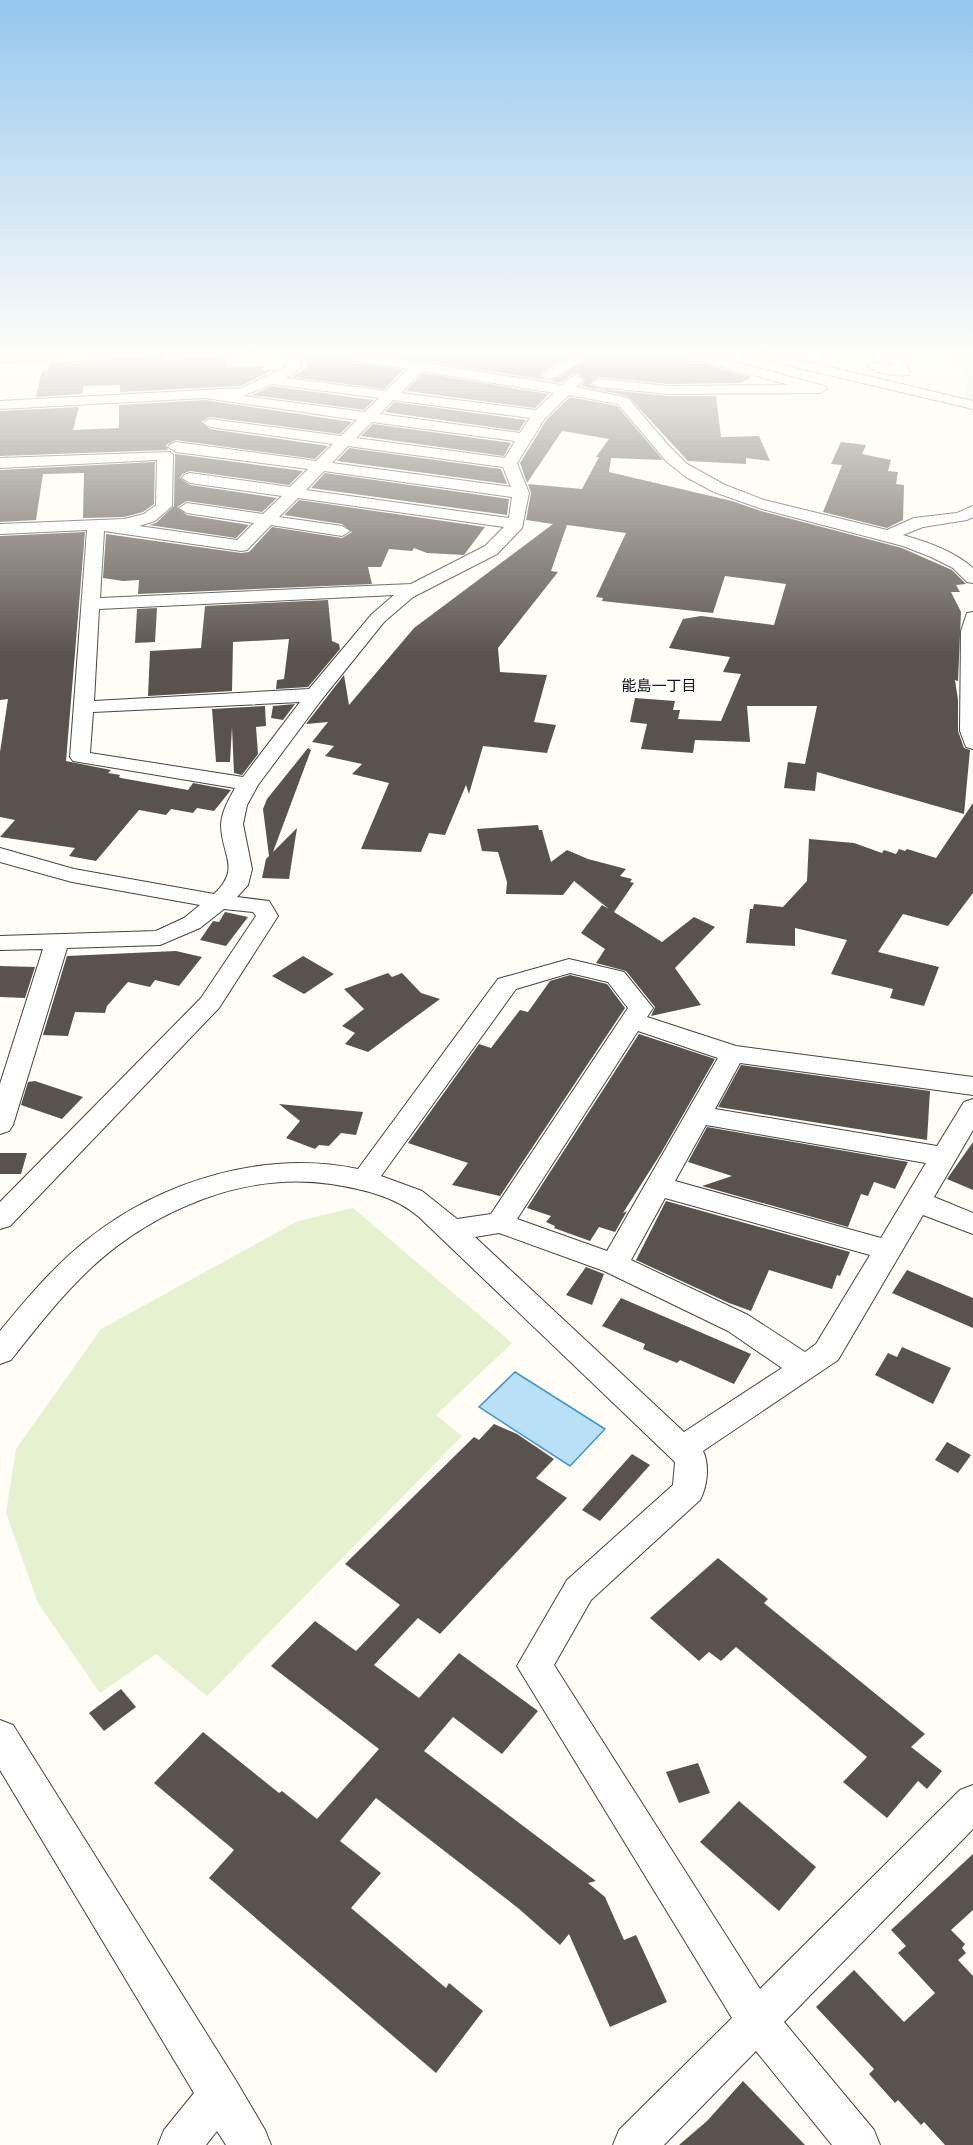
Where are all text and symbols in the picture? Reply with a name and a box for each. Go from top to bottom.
district label: 能島一丁目 [621,676,697,695]

